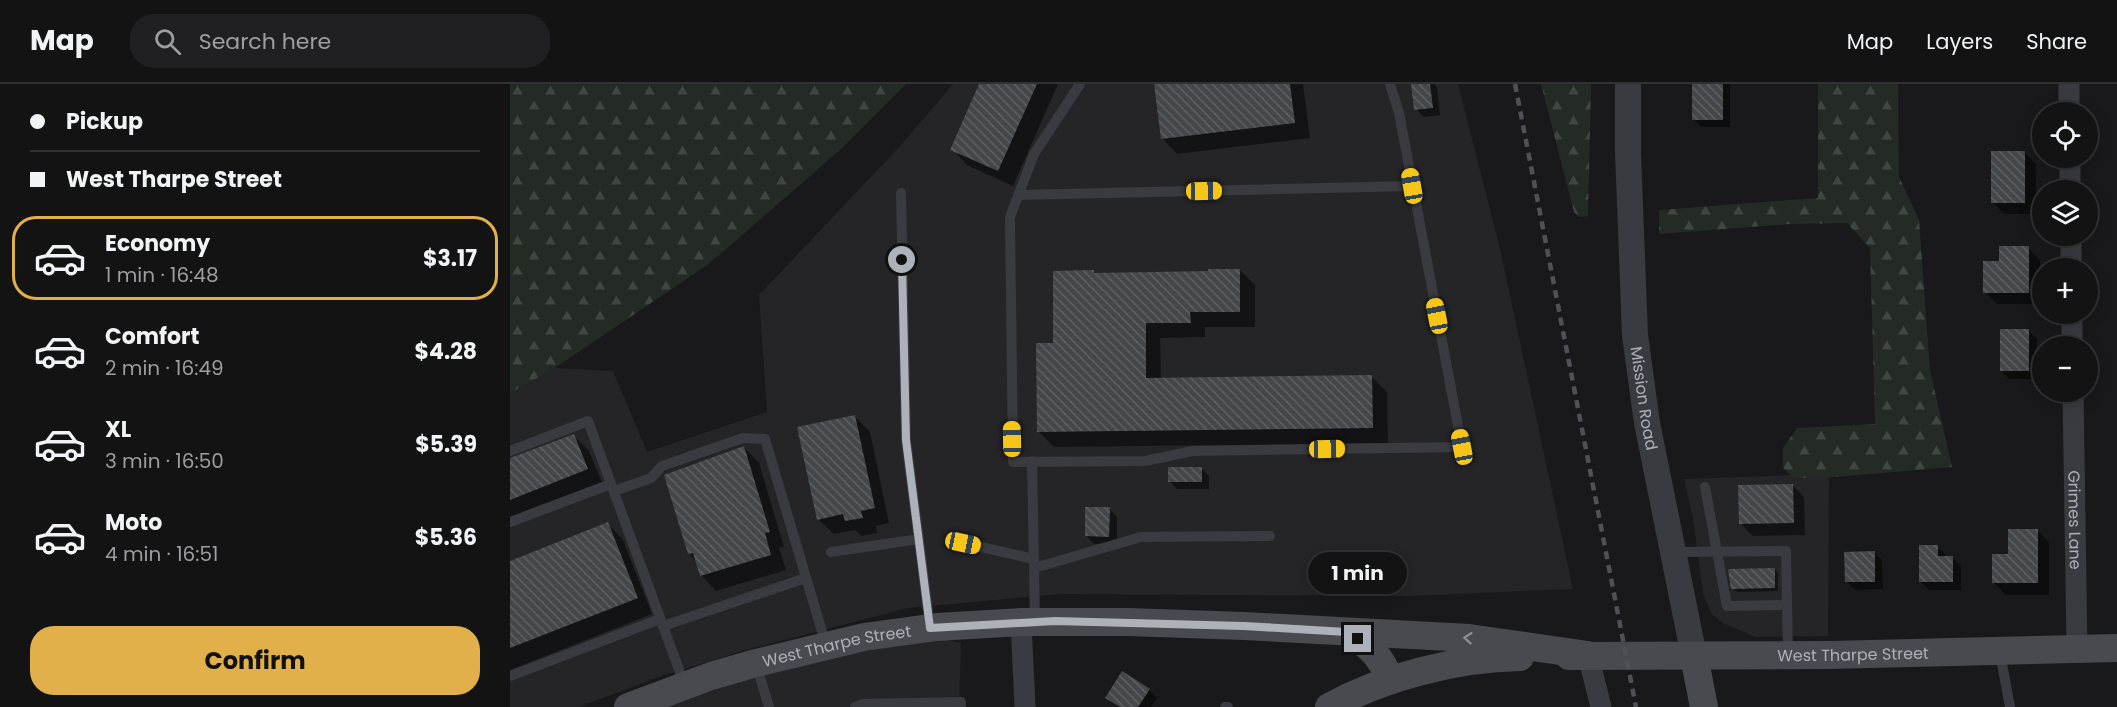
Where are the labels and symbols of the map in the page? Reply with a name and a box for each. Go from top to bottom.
car [1400,167,1424,205]
car [1186,182,1222,200]
route start [888,246,915,273]
car [1425,297,1449,335]
street label: Mission Road [1625,345,1663,452]
car [1003,421,1021,457]
car [1450,428,1474,466]
car [1309,440,1345,458]
street label: Grimes Lane [2062,470,2087,570]
car [944,530,982,556]
callout: 1 min [1308,552,1408,594]
street label: West Tharpe Street [760,620,913,673]
route end [1344,625,1371,652]
one-way arrow [1463,632,1473,645]
street label: West Tharpe Street [1777,642,1929,667]

